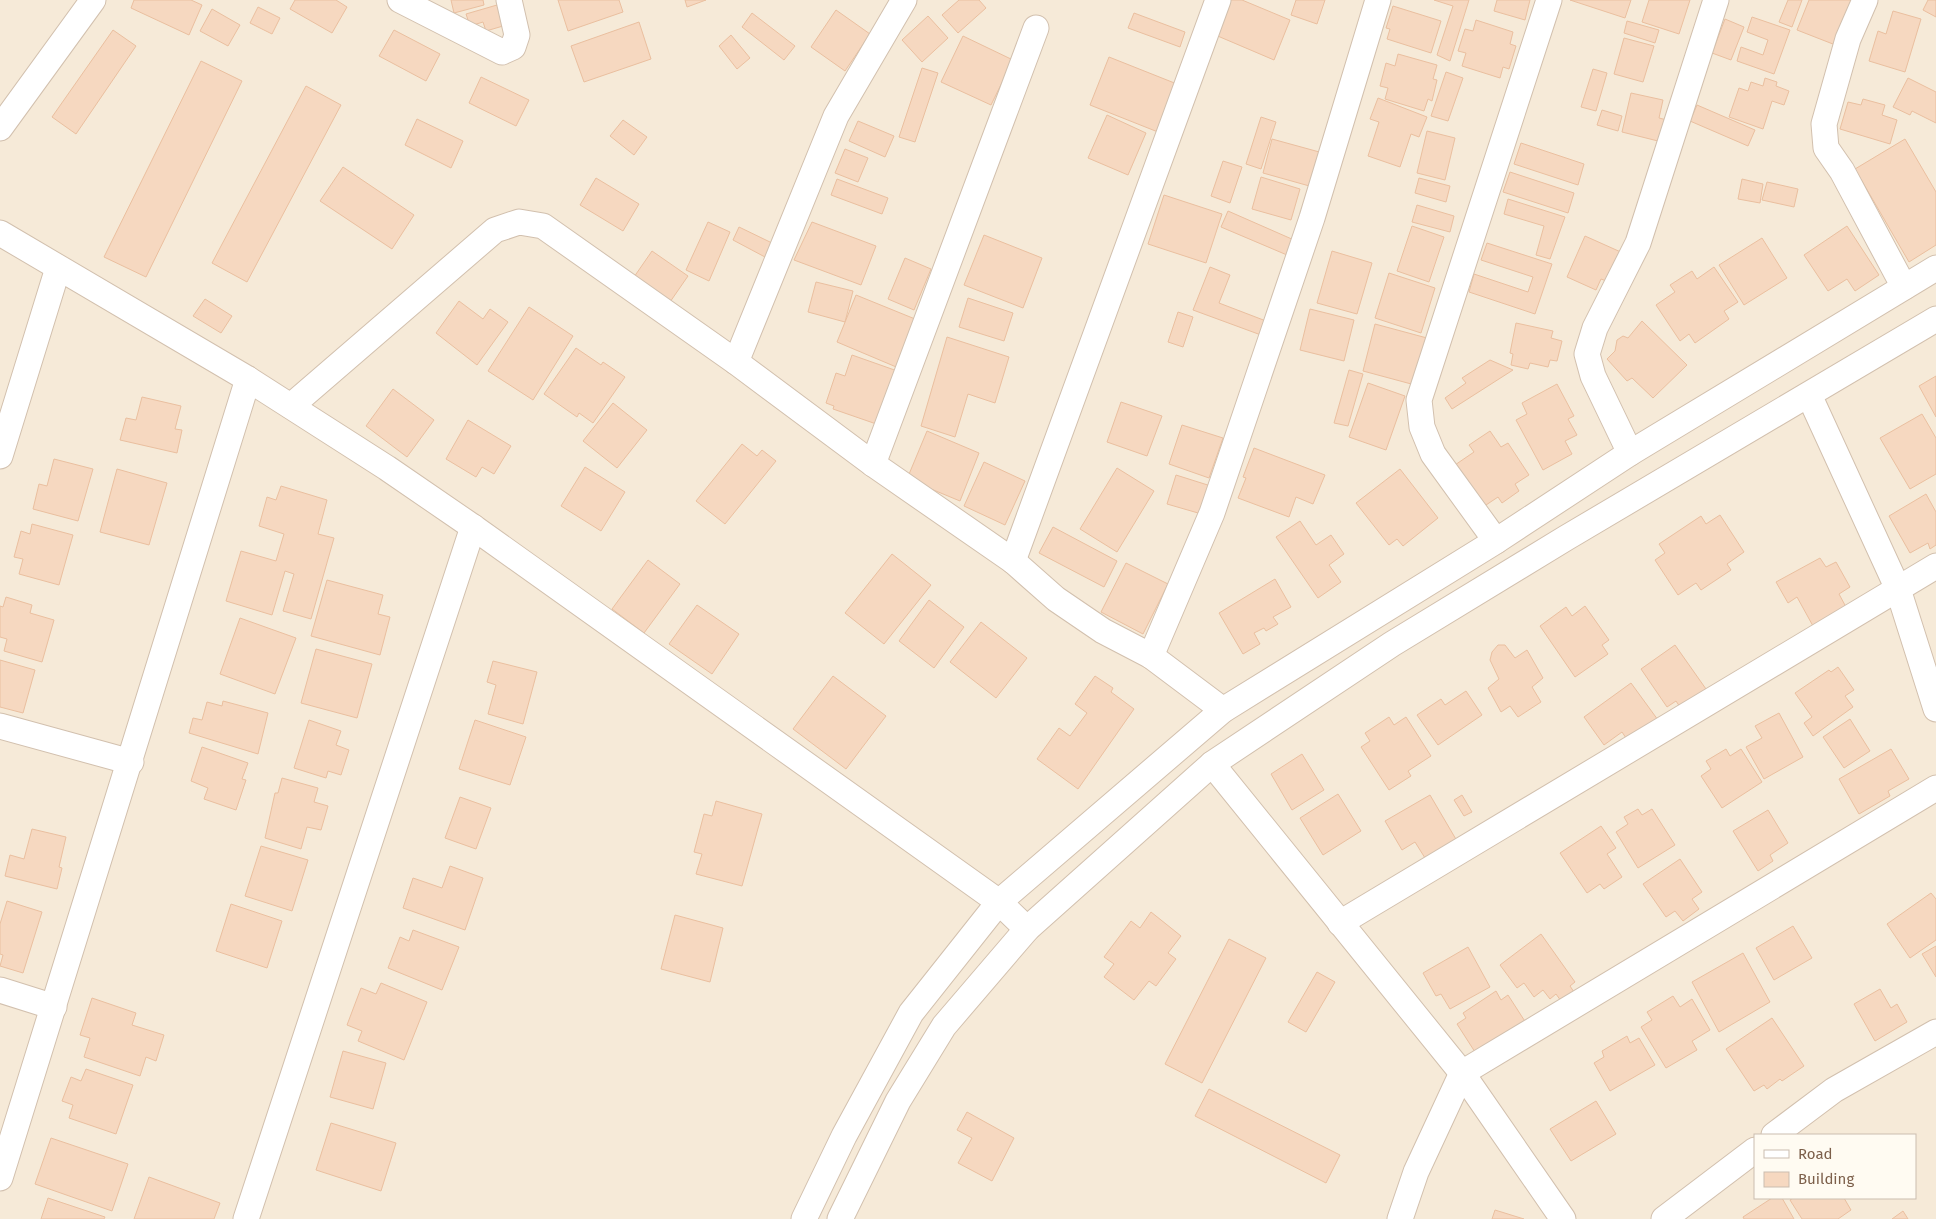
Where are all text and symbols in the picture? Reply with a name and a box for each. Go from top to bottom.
legend [1754,1134,1916,1199]
text: Road [1798,1145,1833,1163]
text: Building [1798,1170,1854,1188]

